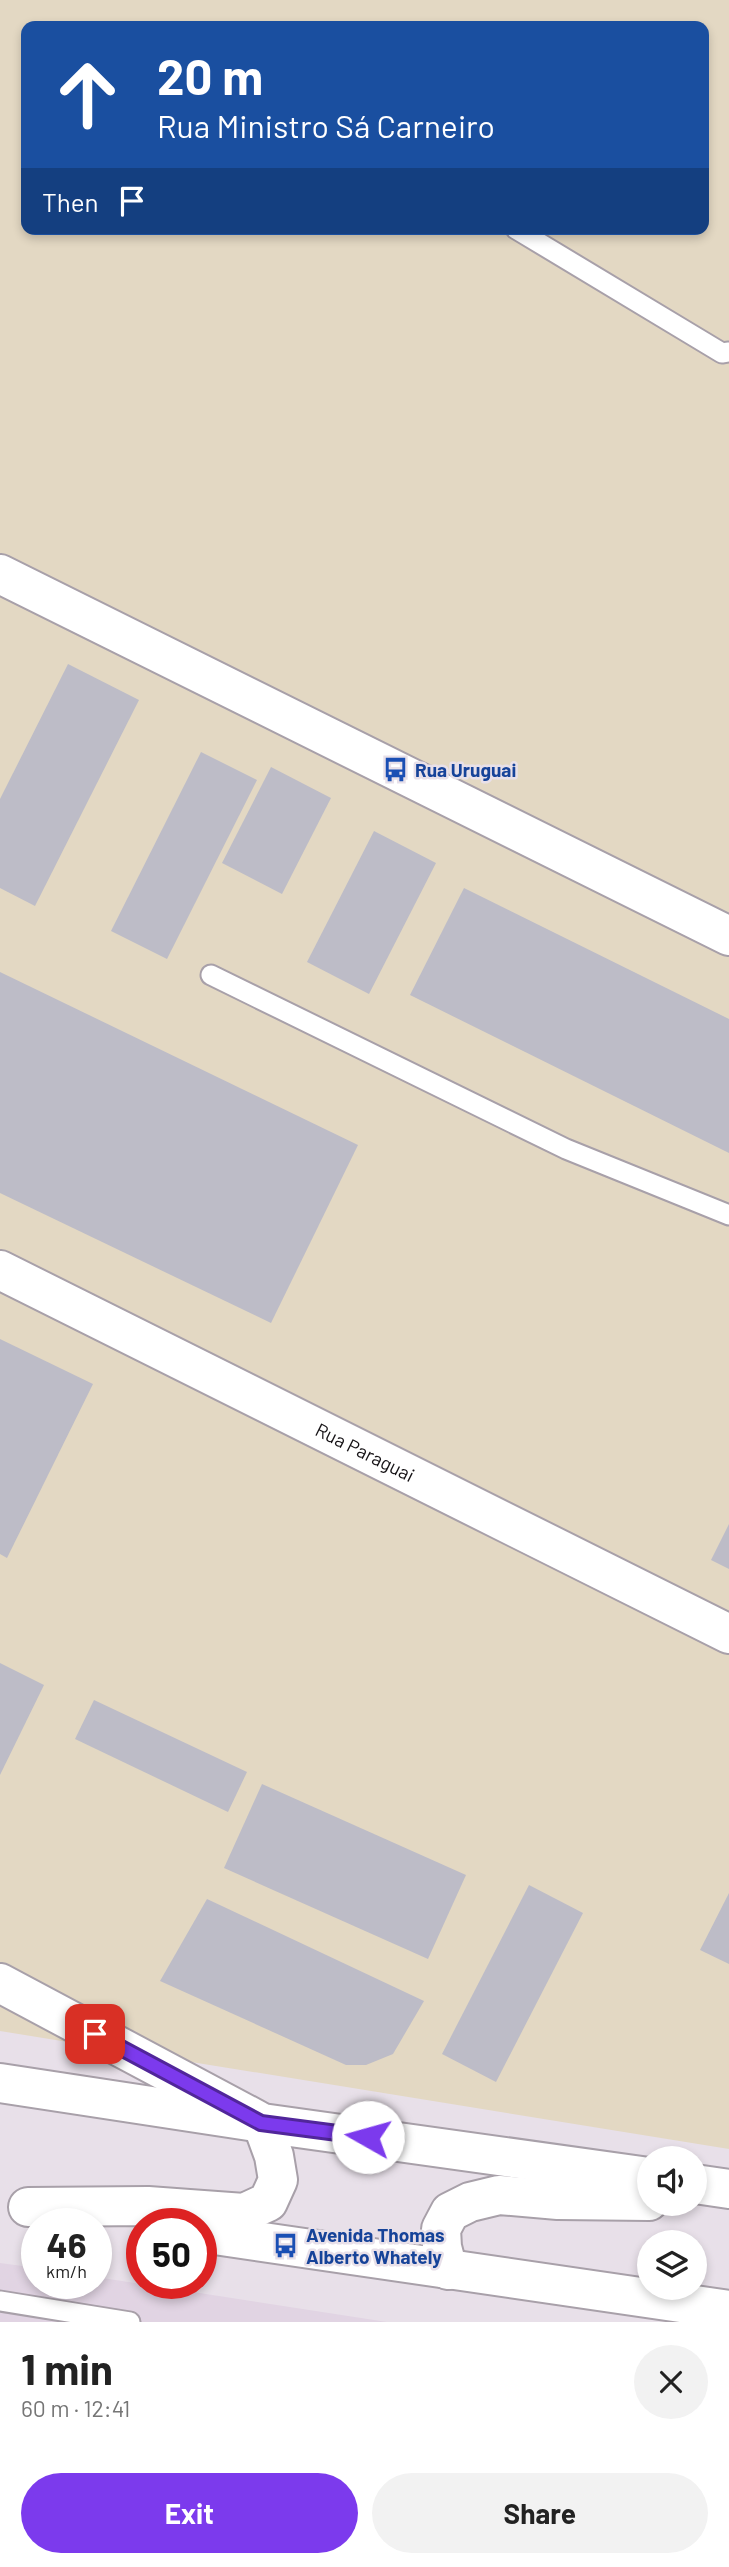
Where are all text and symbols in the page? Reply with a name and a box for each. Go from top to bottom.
text: 20 m [157,46,263,105]
icon: ahead [42,49,133,140]
text: Rua Ministro Sá Carneiro [157,106,495,144]
icon: arrive [113,182,151,220]
text: Then [42,186,99,217]
bus stop icon: Rua Uruguai [381,756,409,784]
place label: Rua Uruguai [415,758,516,781]
street label: Rua Paraguai [312,1417,419,1486]
pin [65,2004,125,2064]
icon: arrive [76,2015,114,2053]
position arrow [331,2100,405,2174]
map controls [637,2146,707,2300]
button: sound [637,2146,707,2216]
speed limit sign: 50 [126,2208,217,2299]
text: 46 [47,2223,86,2265]
place label: Avenida Thomas Alberto Whately [306,2223,445,2268]
button: layers [637,2230,707,2300]
bus stop icon: Avenida Thomas Alberto Whately [272,2232,300,2260]
text: km/h [46,2260,87,2282]
text: 1 min [21,2343,113,2393]
button: close [634,2345,708,2419]
text: 60 m · 12:41 [21,2394,130,2422]
button: Exit [21,2473,358,2553]
button: Share [372,2473,708,2553]

